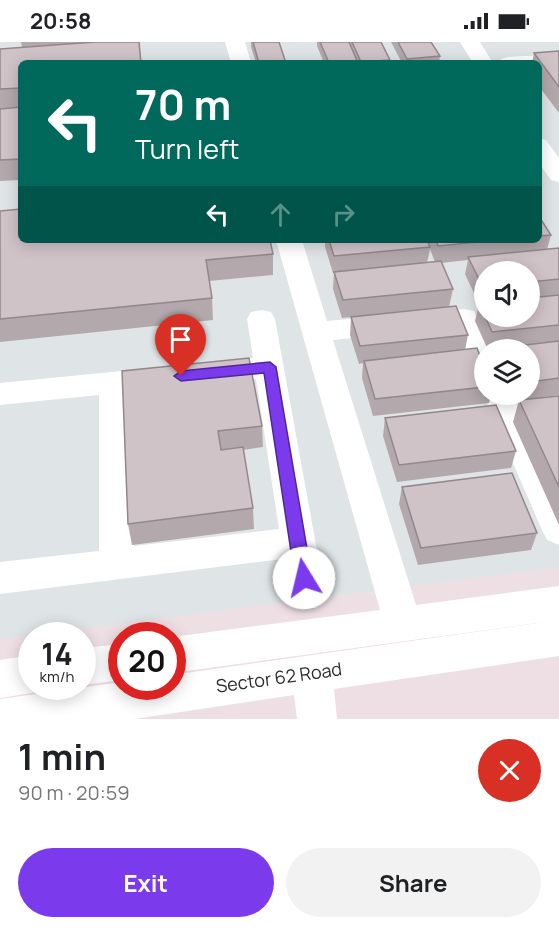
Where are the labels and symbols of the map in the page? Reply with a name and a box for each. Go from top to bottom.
pin [155,314,206,376]
position arrow [272,546,336,610]
speed limit sign: 20 [108,622,186,700]
street label: Sector 62 Road [214,656,343,698]

